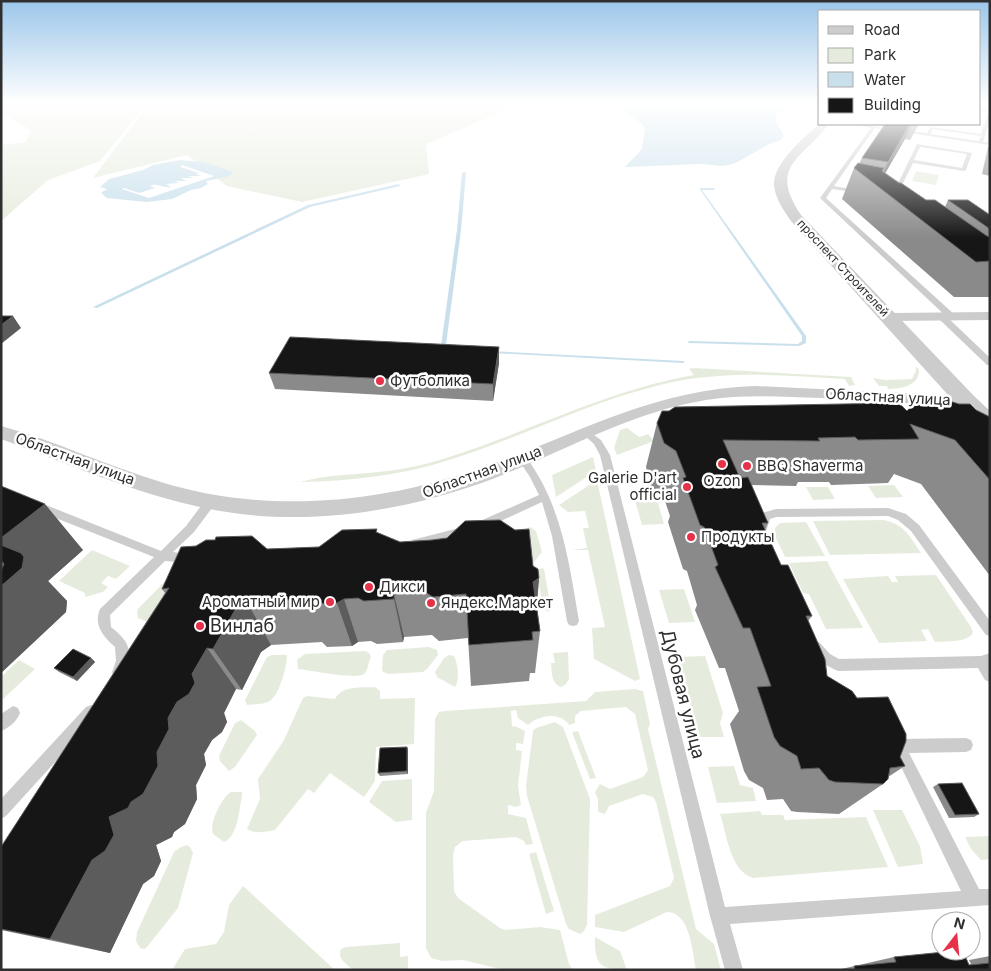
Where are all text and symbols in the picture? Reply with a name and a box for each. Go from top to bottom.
legend [818,10,981,125]
text: Road [864,20,900,39]
text: Park [864,45,897,64]
text: Water [864,70,906,89]
text: Building [864,95,921,114]
street label: проспект Строителей [794,216,892,319]
place label: Футболика [390,371,470,390]
marker: Футболика [374,375,386,387]
street label: Областная улица [825,384,951,409]
street label: Областная улица [13,428,137,489]
street label: Областная улица [420,441,544,502]
place label: BBQ Shaverma [757,456,863,475]
marker: Ozon [716,458,728,470]
marker: BBQ Shaverma [741,460,753,472]
place label: Galerie D'art official [588,468,677,504]
place label: Ozon [703,471,741,490]
marker: Galerie D'art official [681,481,693,493]
place label: Продукты [701,527,775,546]
marker: Продукты [685,531,697,543]
place label: Дикси [379,577,425,596]
marker: Дикси [363,581,375,593]
place label: Ароматный мир [202,592,320,611]
place label: Яндекс.Маркет [441,593,553,612]
marker: Ароматный мир [324,596,336,608]
marker: Яндекс.Маркет [425,597,437,609]
place label: Винлаб [210,615,274,636]
marker: Винлаб [194,620,206,632]
street label: Дубовая улица [657,627,710,761]
north arrow [931,911,981,961]
text: N [952,913,967,933]

